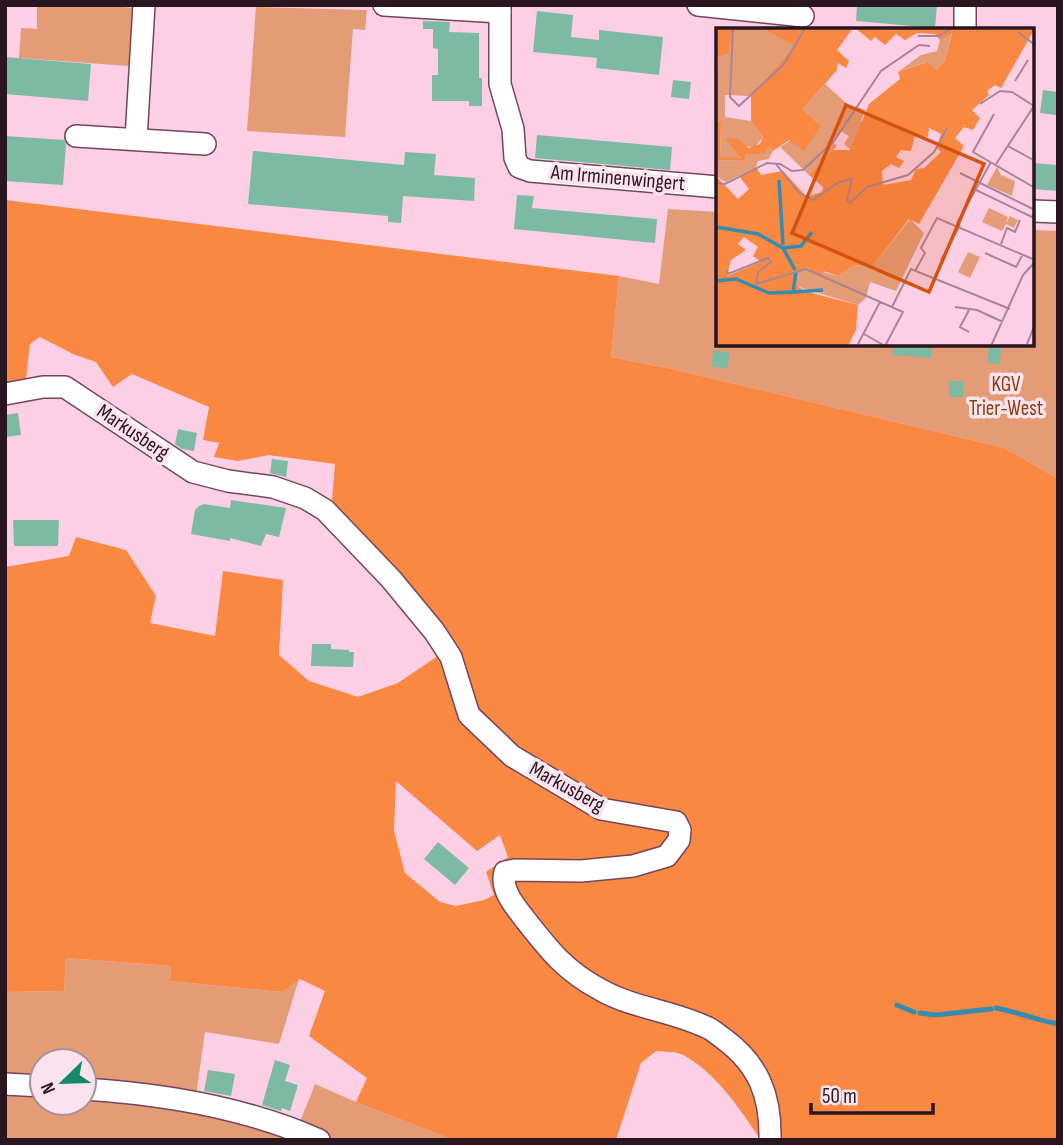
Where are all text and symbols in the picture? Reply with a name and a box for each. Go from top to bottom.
inset map [716,28,1035,346]
street label: Am Irminenwingert [549,160,686,196]
park label: KGV Trier-West [969,372,1043,421]
street label: Markusberg [92,399,174,465]
street label: Markusberg [525,756,609,818]
north arrow [28,1047,98,1117]
scale bar [811,1072,934,1116]
text: N [36,1079,61,1097]
text: 50 m [822,1084,857,1109]

